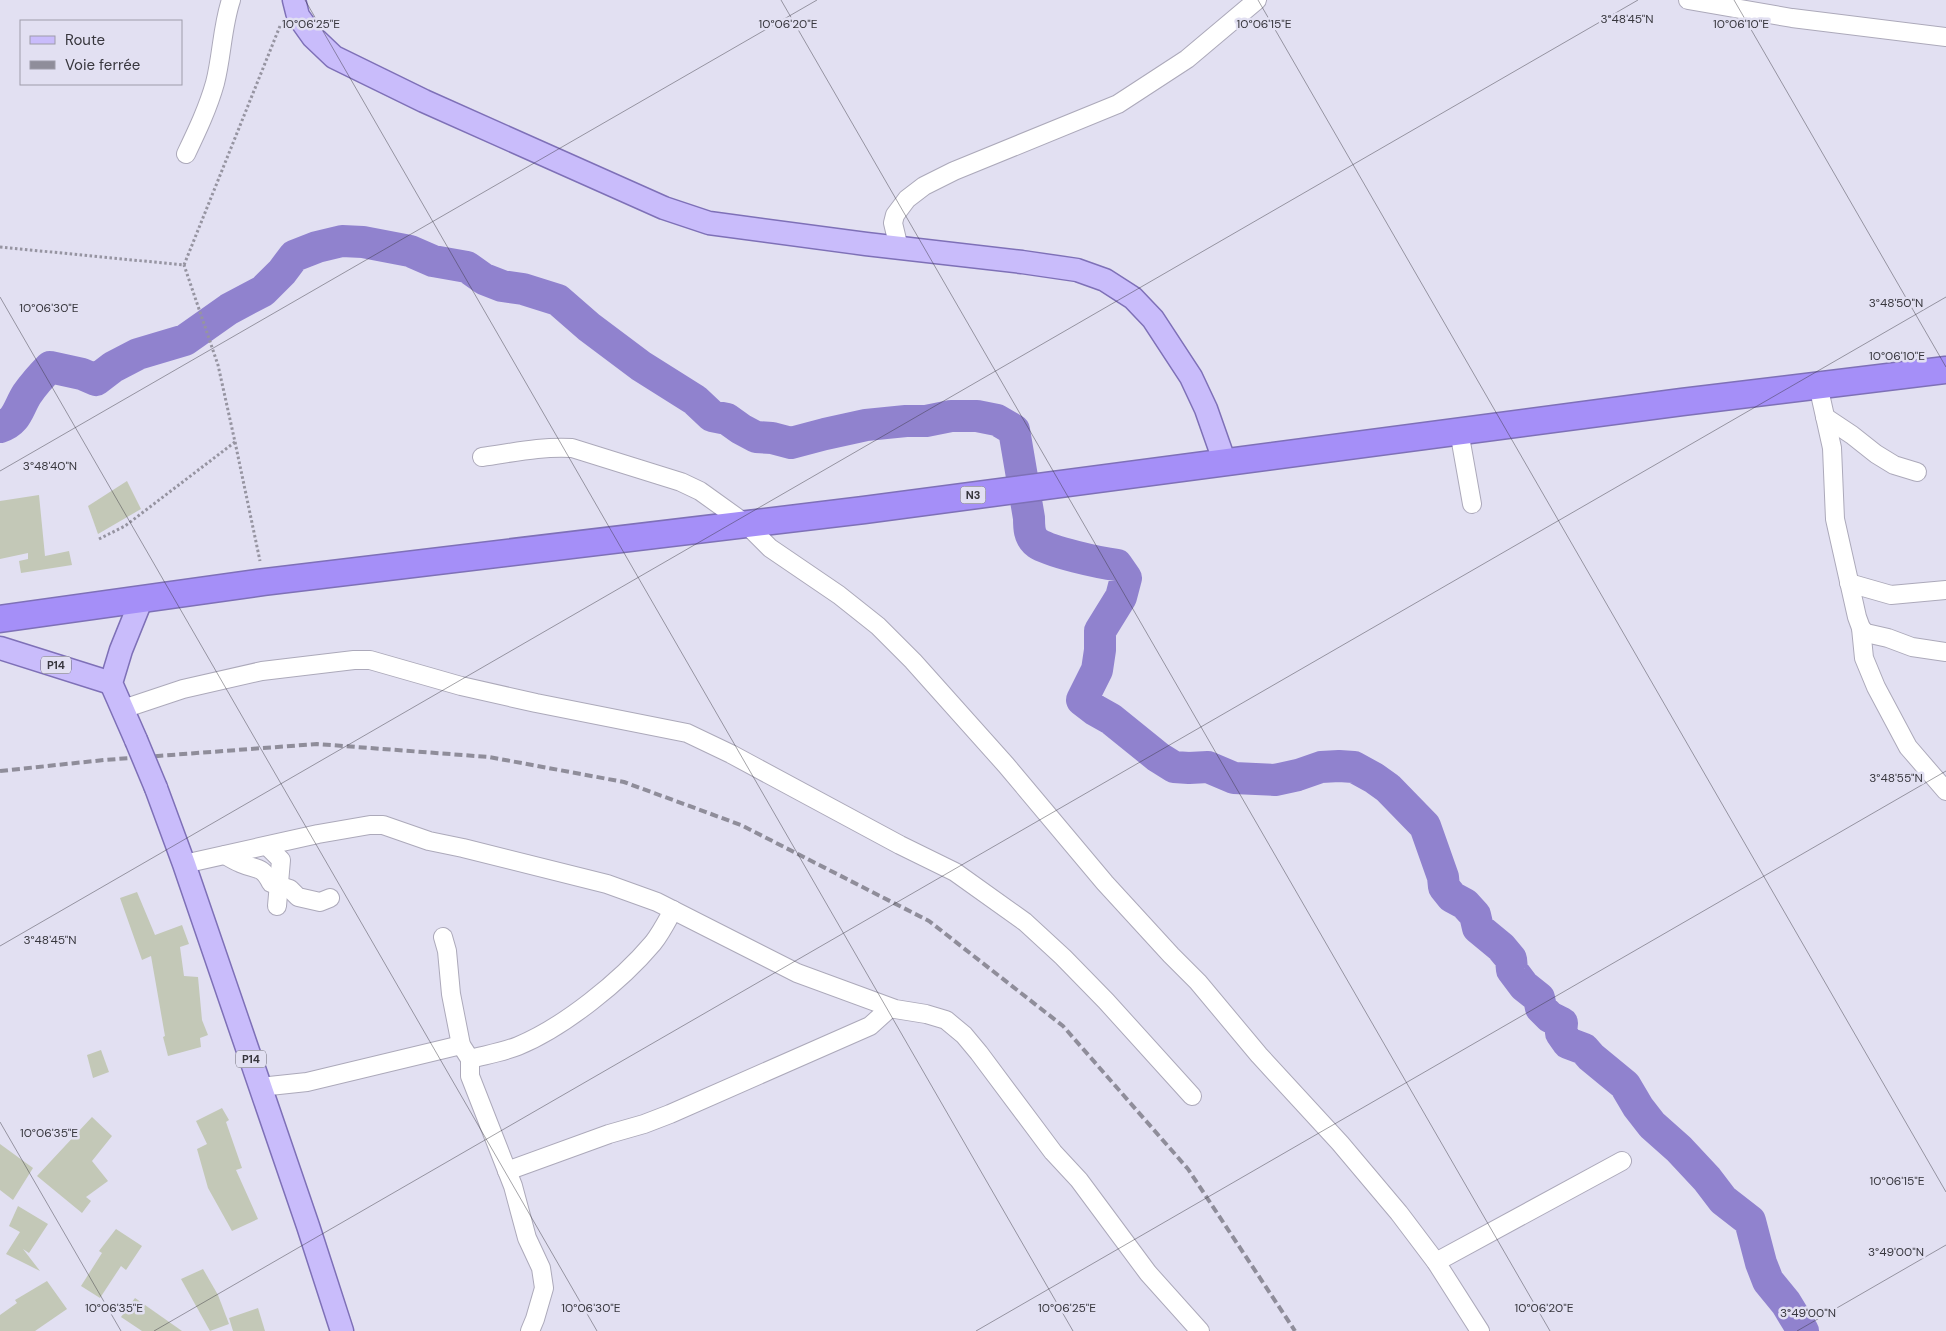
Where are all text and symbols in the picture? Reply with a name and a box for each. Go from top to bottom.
text: 3°48'45"N [1600,11,1654,27]
text: 10°06'25"E [282,16,340,32]
text: 10°06'20"E [759,16,818,32]
text: 10°06'15"E [1237,16,1292,32]
text: 10°06'10"E [1713,16,1769,32]
legend [20,20,182,85]
text: Route [65,30,105,50]
text: Voie ferrée [65,55,140,75]
text: 3°48'50"N [1869,295,1923,311]
text: 10°06'30"E [19,300,79,316]
text: 10°06'10"E [1869,348,1925,364]
text: 3°48'40"N [23,458,77,474]
road number: N3 [960,486,986,504]
road number: P14 [41,656,71,674]
text: 3°48'55"N [1869,770,1923,786]
text: 3°48'45"N [23,932,77,948]
road number: P14 [236,1050,266,1068]
text: 10°06'35"E [20,1125,78,1141]
text: 10°06'15"E [1870,1173,1925,1189]
text: 3°49'00"N [1868,1244,1924,1260]
text: 10°06'35"E [85,1300,143,1316]
text: 10°06'30"E [561,1300,621,1316]
text: 10°06'25"E [1038,1300,1096,1316]
text: 10°06'20"E [1515,1300,1574,1316]
text: 3°49'00"N [1780,1305,1836,1321]

